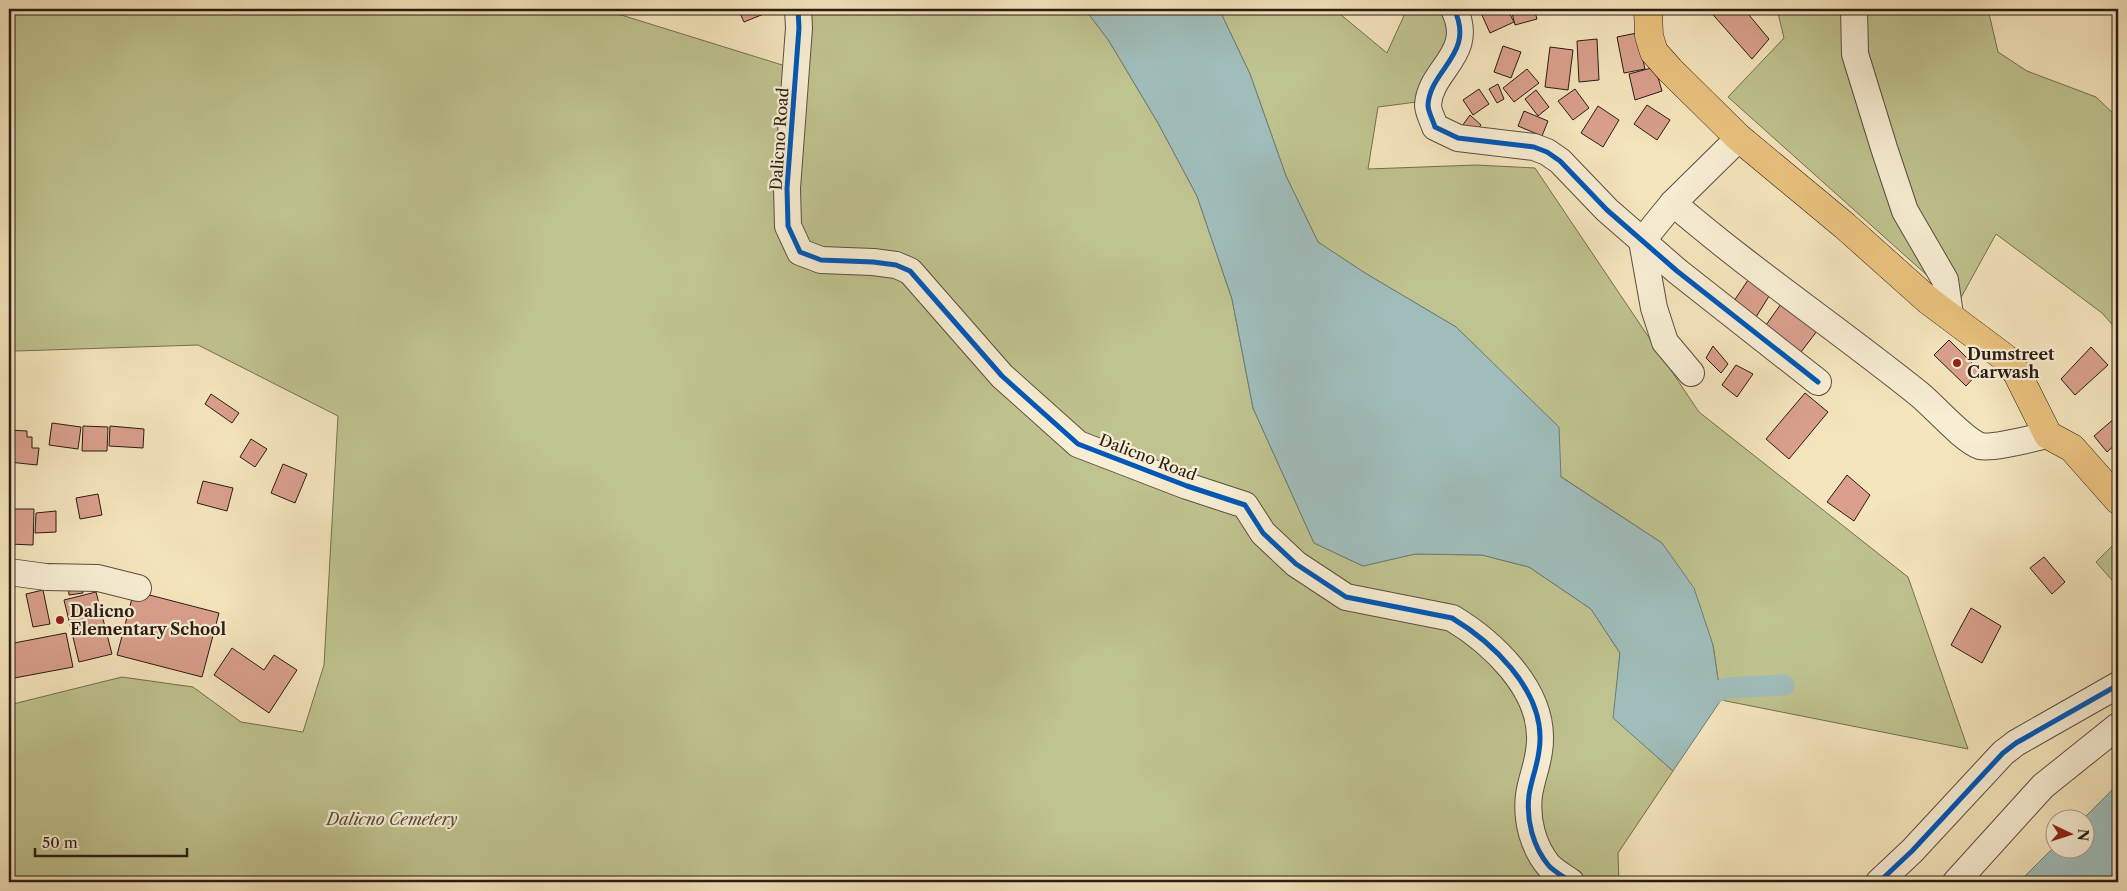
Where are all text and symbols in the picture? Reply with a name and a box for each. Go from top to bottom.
street label: Dalicno Road [765,87,793,191]
place label: Dumstreet Carwash [1967,344,2055,382]
marker: Dumstreet Carwash [1951,357,1963,369]
street label: Dalicno Road [1096,429,1200,485]
place label: Dalicno Elementary School [70,601,226,639]
marker: Dalicno Elementary School [54,614,66,626]
north arrow [2044,808,2094,858]
park label: Dalicno Cemetery [325,809,457,829]
scale bar [35,826,188,858]
text: N [2074,828,2092,842]
text: 50 m [42,833,78,852]

